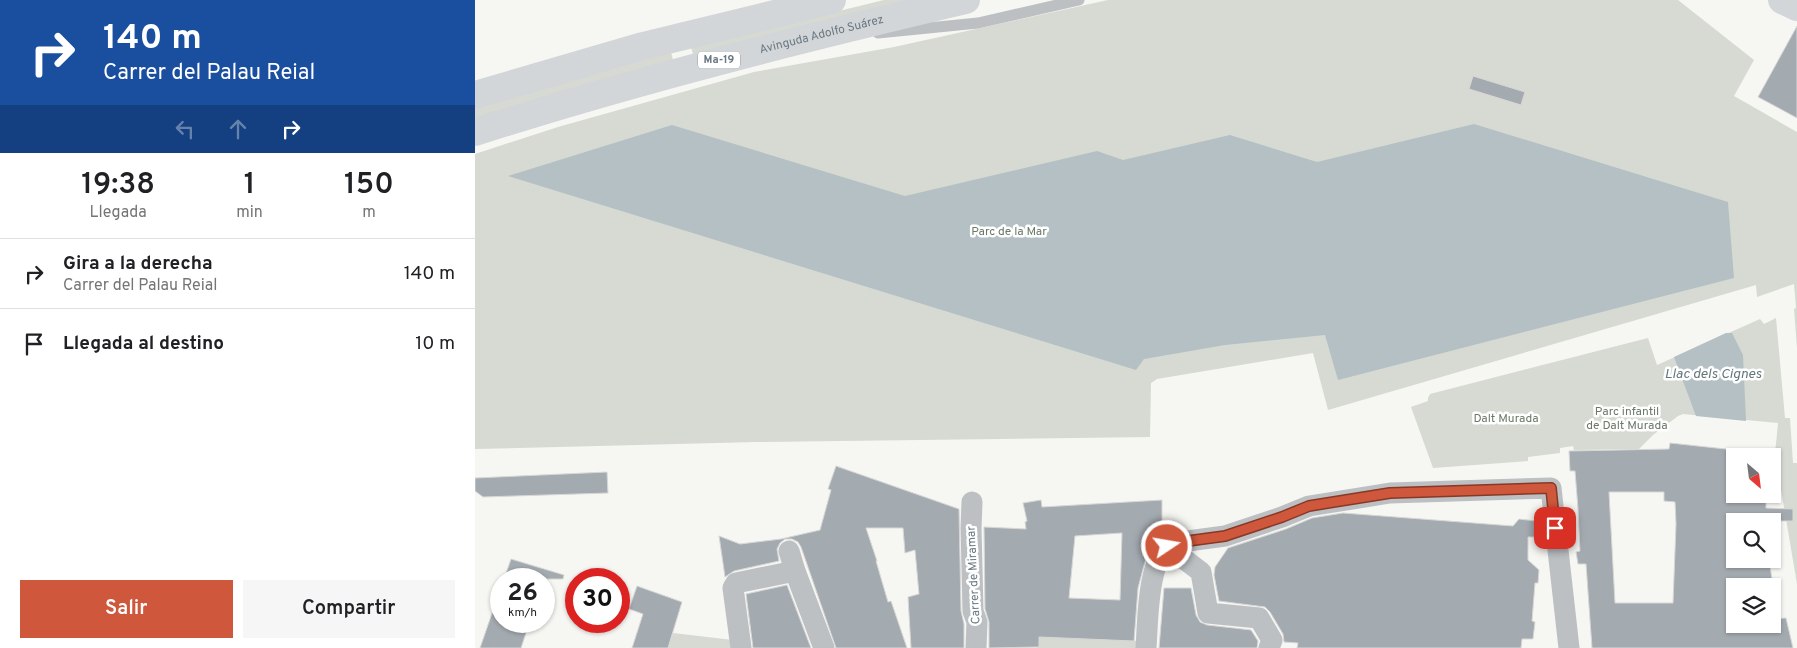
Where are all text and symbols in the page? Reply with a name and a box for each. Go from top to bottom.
street label: Avinguda Adolfo Suárez [758,12,885,58]
text: 140 m [103,17,202,61]
icon: right [20,20,85,85]
road number: Ma-19 [698,52,740,68]
text: Carrer del Palau Reial [103,60,315,87]
icon: left [171,115,199,143]
icon: ahead [224,115,252,143]
icon: right [277,115,305,143]
text: 19:38 [81,167,155,204]
text: 1 [244,167,255,204]
text: 150 [344,167,394,204]
text: Llegada [90,203,147,223]
text: min [236,203,263,223]
text: m [362,203,376,223]
park label: Parc de la Mar [971,224,1047,240]
text: Gira a la derecha [63,252,213,276]
icon: right [20,260,48,288]
text: 140 m [404,262,455,286]
text: Carrer del Palau Reial [63,276,217,296]
icon: arrive [20,330,48,358]
text: Llegada al destino [63,332,224,356]
text: 10 m [415,332,455,356]
water label: Llac dels Cignes [1665,366,1762,383]
park label: Parc infantil de Dalt Murada [1586,404,1668,434]
park label: Dalt Murada [1473,411,1539,427]
north arrow [1726,448,1781,502]
map controls [1726,448,1781,633]
pin [1534,507,1576,549]
button: search [1726,513,1781,568]
icon: arrive [1541,514,1569,542]
position arrow [1140,519,1192,571]
street label: Carrer de Miramar [963,525,985,624]
speed limit sign: 30 [565,568,630,633]
text: 26 [507,578,538,610]
button: layers [1726,578,1781,633]
button: Salir [20,580,233,638]
button: Compartir [243,580,455,638]
text: km/h [508,605,537,621]

